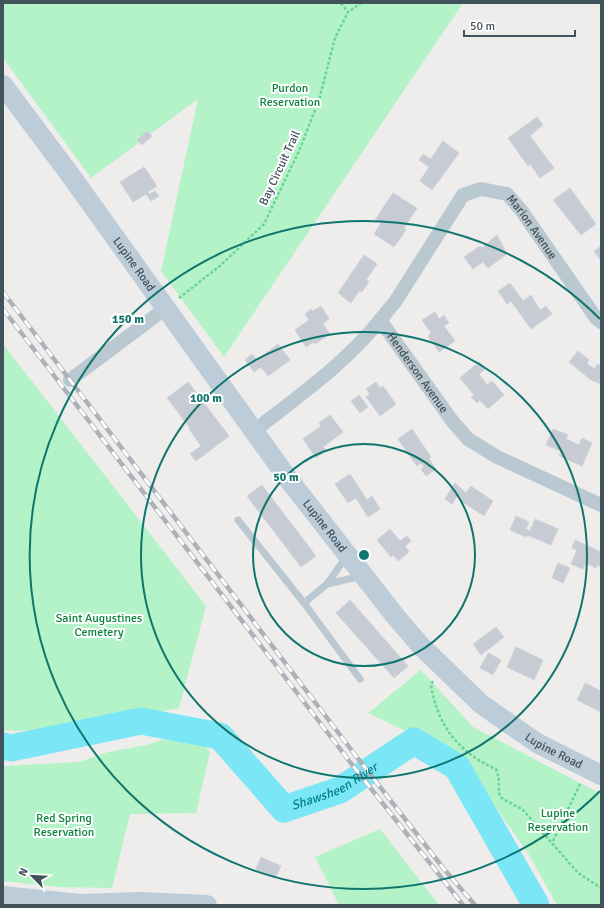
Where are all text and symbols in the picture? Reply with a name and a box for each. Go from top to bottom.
scale bar [464,12,575,38]
text: 50 m [470,19,495,34]
park label: Purdon Reservation [260,81,320,110]
street label: Bay Circuit Trail [256,128,304,208]
street label: Marion Avenue [503,191,560,262]
street label: Lupine Road [110,234,159,294]
text: 150 m [112,312,144,327]
street label: Henderson Avenue [384,329,452,416]
text: 100 m [190,391,222,406]
text: 50 m [273,470,299,485]
street label: Lupine Road [300,496,350,555]
centre of rings [357,548,371,562]
park label: Saint Augustines Cemetery [56,611,142,640]
street label: Lupine Road [522,729,585,772]
water label: Shawsheen River [289,758,383,814]
park label: Lupine Reservation [528,806,588,835]
park label: Red Spring Reservation [34,811,94,840]
north arrow [12,856,52,896]
text: N [16,866,31,878]

